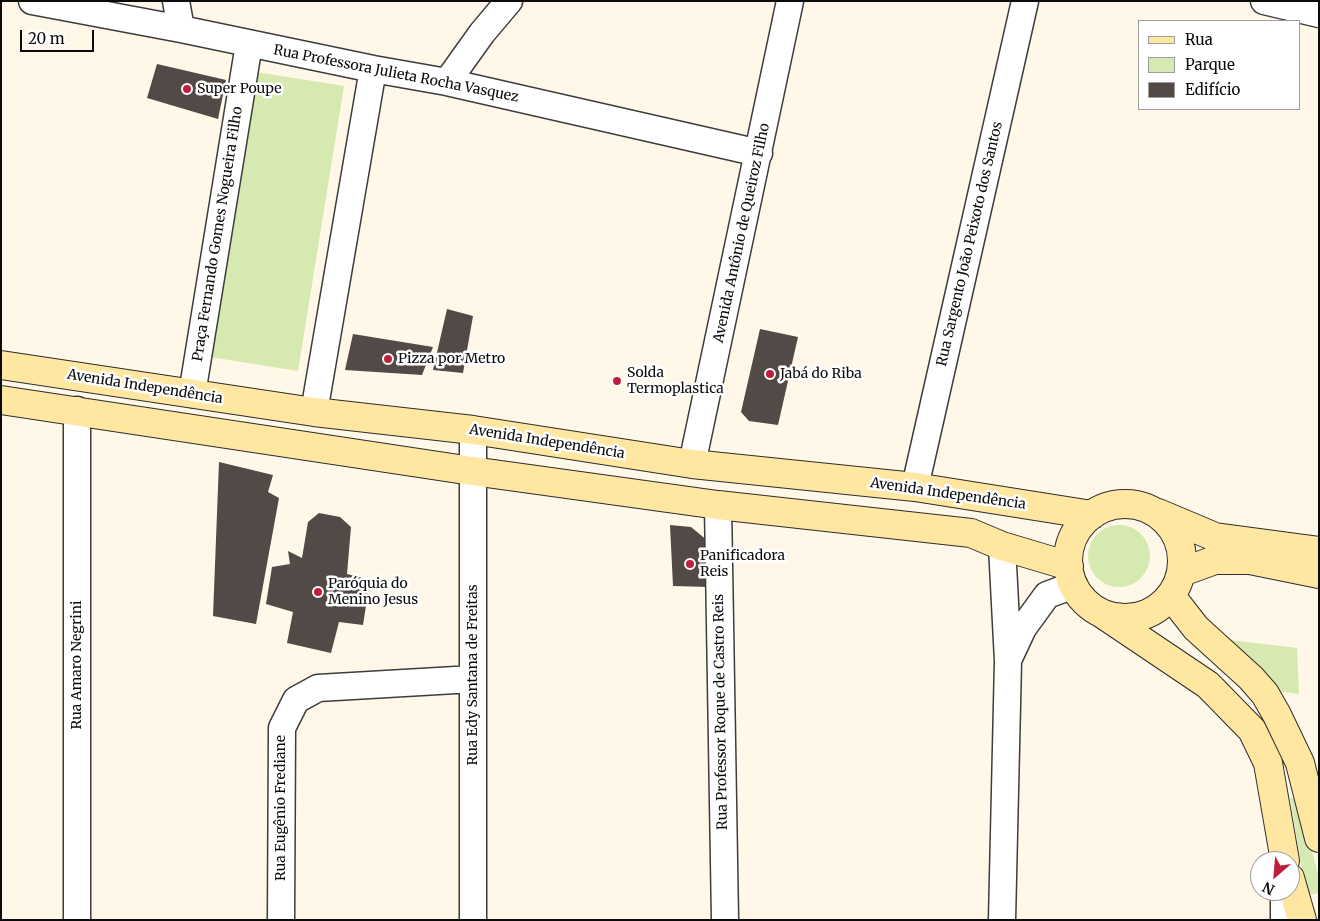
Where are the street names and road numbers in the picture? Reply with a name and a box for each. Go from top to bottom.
street label: Rua Professora Julieta Rocha Vasquez [272,42,520,106]
street label: Praça Fernando Gomes Nogueira Filho [190,105,246,363]
street label: Rua Sargento João Peixoto dos Santos [934,120,1006,368]
street label: Avenida Antônio de Queiroz Filho [710,122,774,344]
street label: Avenida Independência [66,366,224,408]
street label: Avenida Independência [468,421,626,463]
street label: Avenida Independência [869,475,1027,513]
street label: Rua Edy Santana de Freitas [465,584,481,766]
street label: Rua Professor Roque de Castro Reis [711,594,731,830]
street label: Rua Amaro Negrini [69,600,85,730]
street label: Rua Eugênio Frediane [273,735,289,881]

